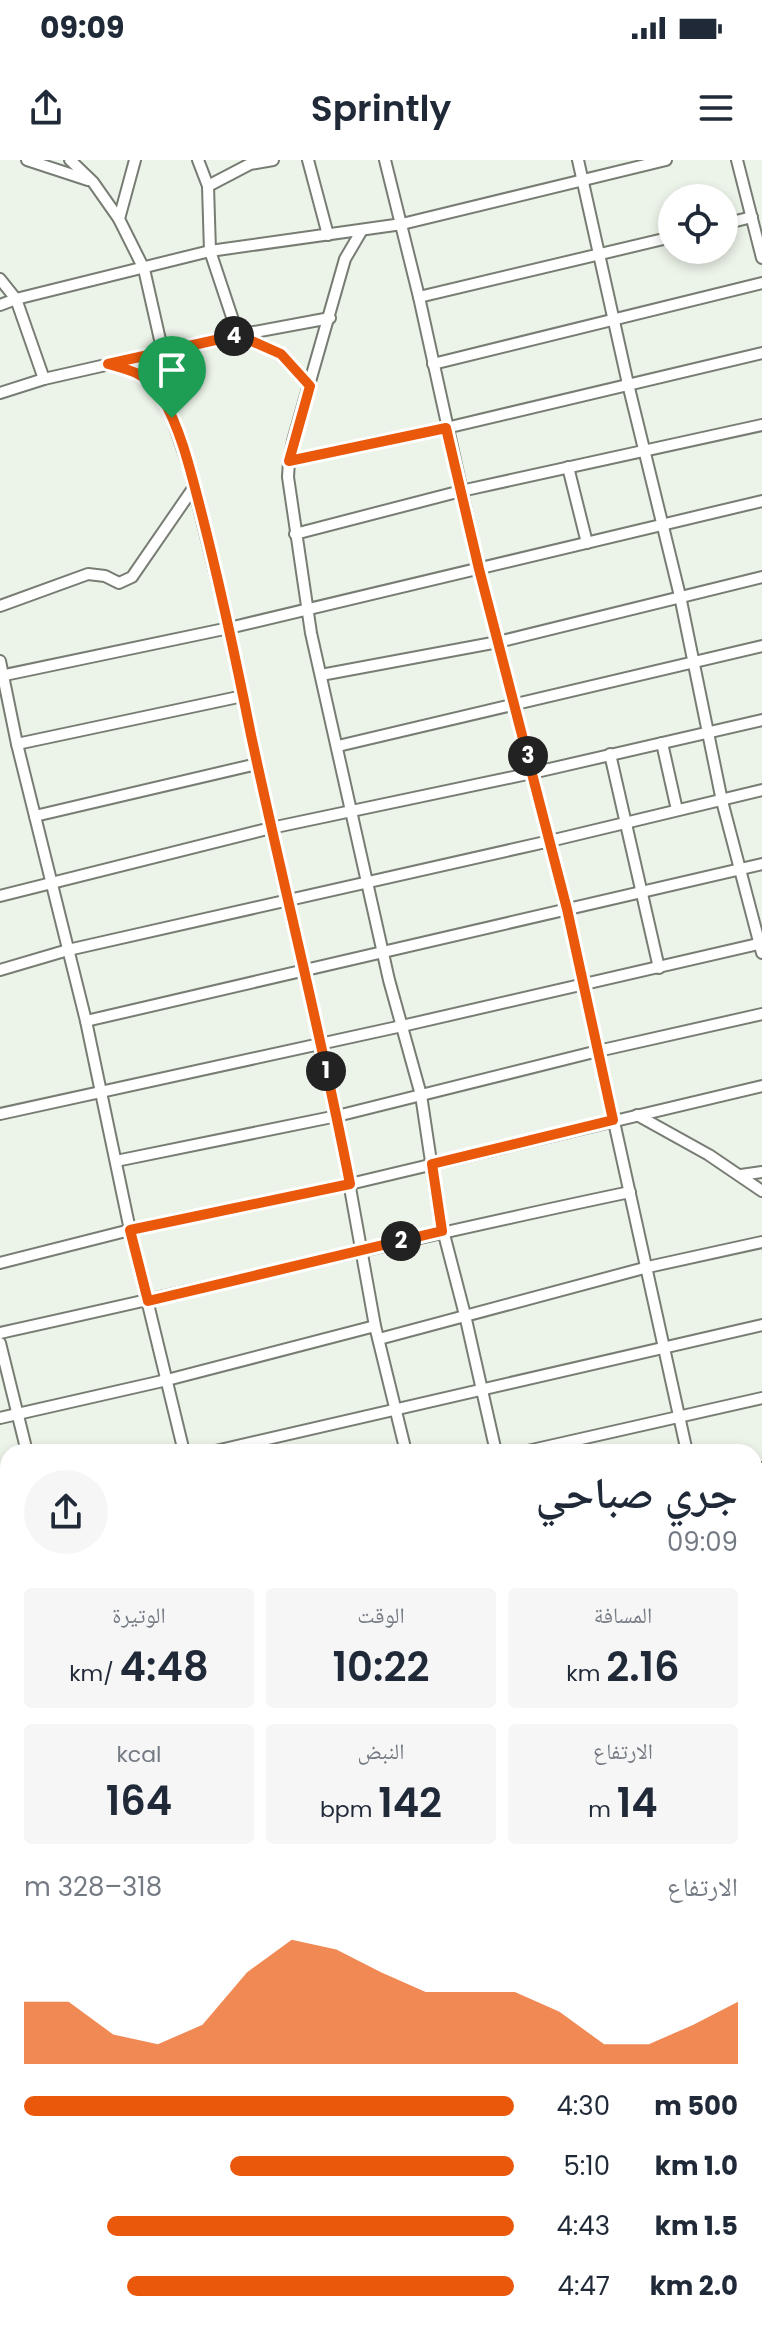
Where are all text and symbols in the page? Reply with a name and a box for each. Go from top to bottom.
text: 09:09 [40,6,125,49]
text: Sprintly [311,83,451,134]
icon: share [24,86,68,130]
icon: menu [694,86,738,130]
map controls [658,184,738,264]
button: locate [658,184,738,264]
pin: 4 [214,316,254,356]
text: 4 [227,320,241,351]
pin [138,336,206,418]
icon: arrive [150,348,194,392]
pin: 3 [508,736,548,776]
text: 3 [521,740,535,771]
pin: 1 [306,1051,346,1091]
text: 1 [322,1055,330,1086]
pin: 2 [381,1221,421,1261]
text: 2 [395,1225,407,1256]
text: جري صباحي [535,1462,738,1523]
button: share [24,1470,108,1554]
text: 09:09 [667,1524,738,1560]
text: الوتيرة [112,1600,166,1631]
text: الوقت [357,1600,405,1631]
text: المسافة [594,1600,652,1631]
text: 4:48 [120,1639,209,1695]
text: 10:22 [333,1639,429,1695]
text: 2.16 [606,1639,680,1695]
text: /km [69,1658,120,1689]
text: km [566,1658,606,1689]
text: النبض [358,1736,404,1767]
text: الارتفاع [593,1736,653,1767]
text: kcal [117,1739,161,1770]
text: 164 [106,1773,172,1829]
text: 142 [378,1775,442,1831]
text: 14 [617,1775,658,1831]
text: bpm [320,1794,378,1825]
text: m [588,1794,617,1825]
text: 318–328 m [24,1869,162,1905]
text: الارتفاع [667,1869,738,1905]
text: 4:30 [556,2088,610,2124]
text: 500 m [654,2088,738,2124]
text: 5:10 [563,2148,610,2184]
text: 1.0 km [655,2148,738,2184]
text: 4:43 [556,2208,610,2244]
text: 1.5 km [655,2208,738,2244]
text: 4:47 [558,2268,610,2304]
text: 2.0 km [650,2268,738,2304]

